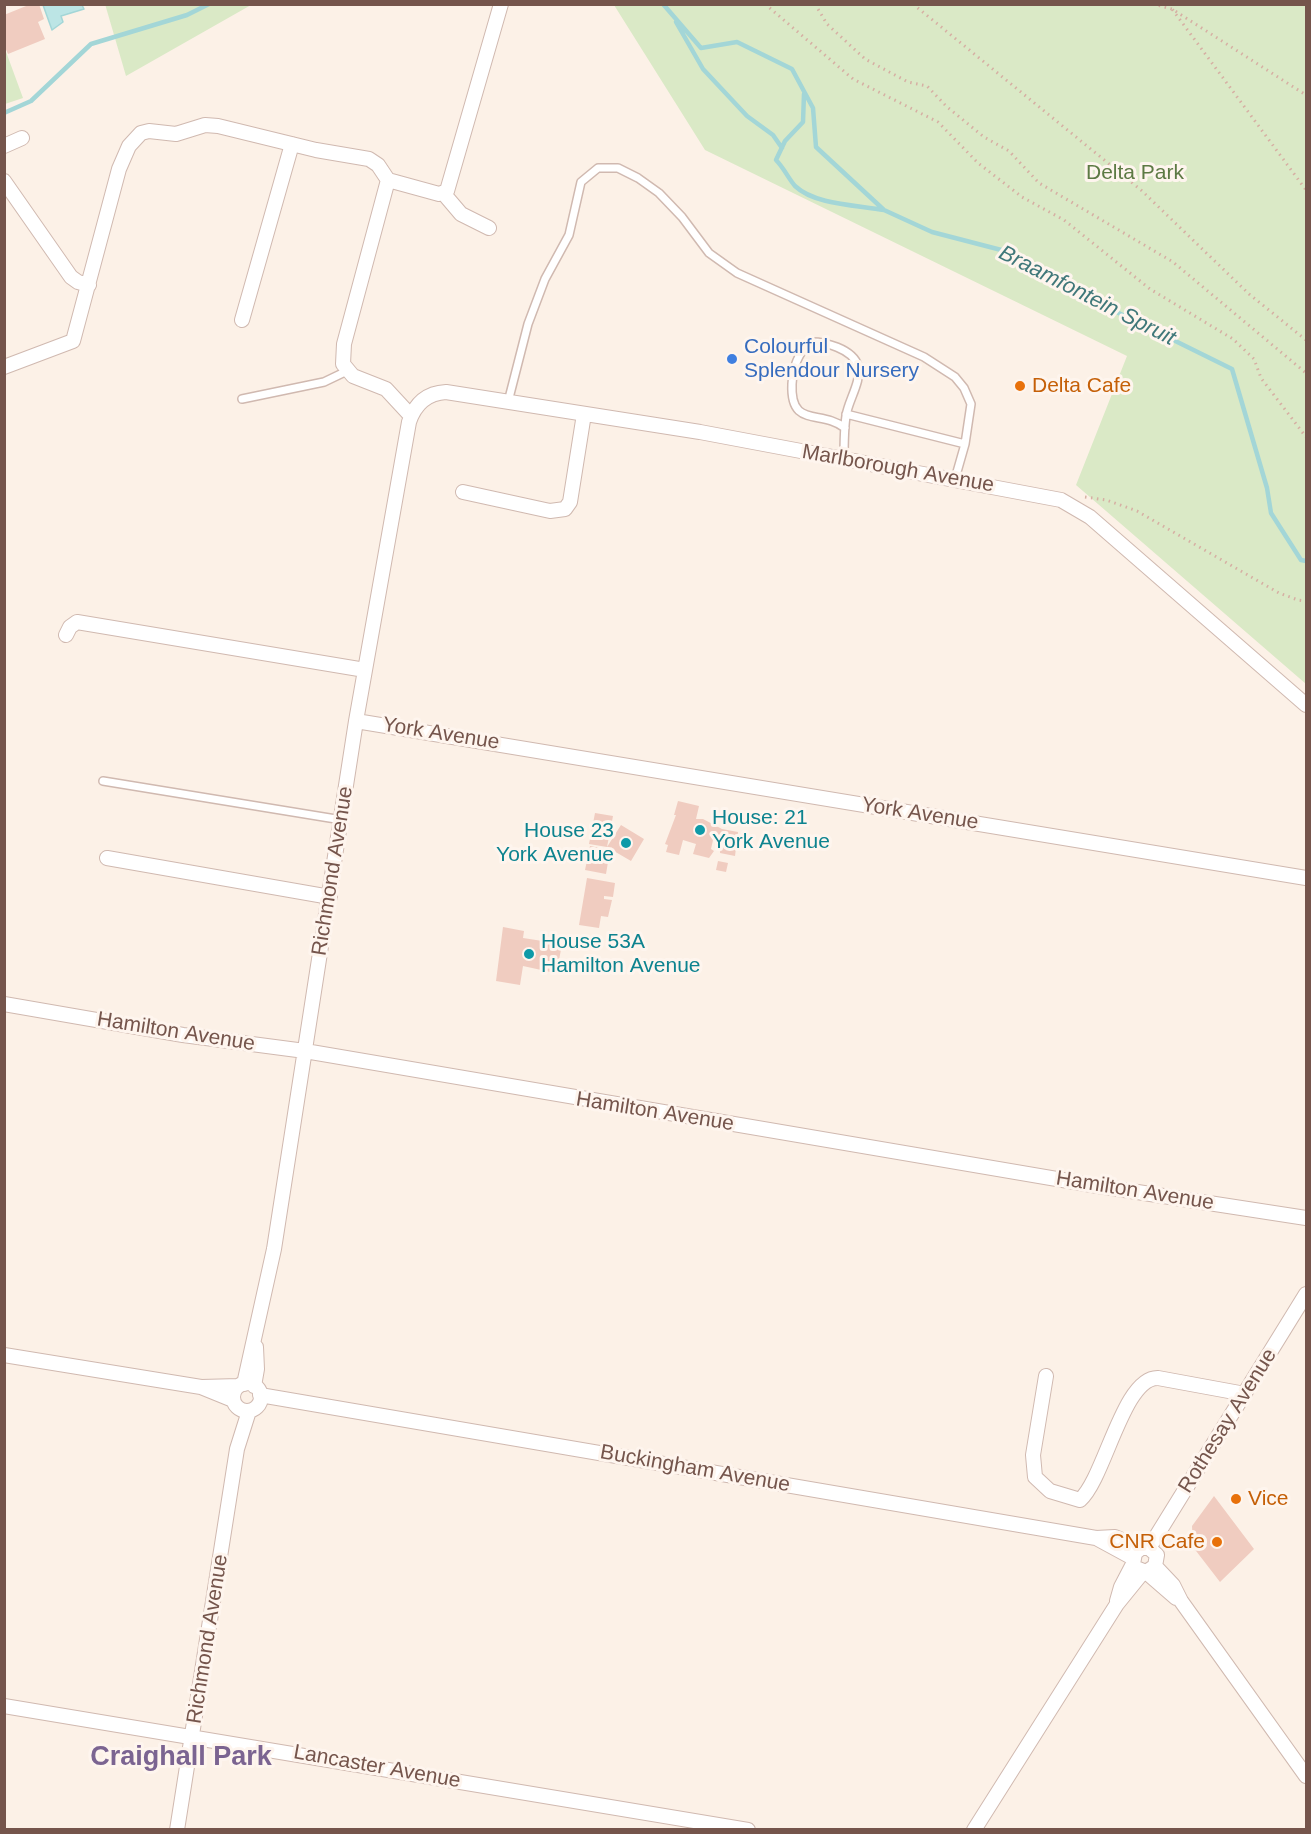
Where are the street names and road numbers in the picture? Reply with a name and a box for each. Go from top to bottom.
street label: Marlborough Avenue [800,440,996,498]
street label: York Avenue [381,712,501,756]
street label: Richmond Avenue [307,784,359,958]
street label: York Avenue [860,792,980,836]
street label: Hamilton Avenue [95,1007,257,1057]
street label: Hamilton Avenue [574,1087,736,1137]
street label: Hamilton Avenue [1054,1166,1216,1216]
street label: Rothesay Avenue [1173,1344,1283,1498]
street label: Buckingham Avenue [598,1440,792,1498]
street label: Richmond Avenue [182,1552,234,1726]
street label: Lancaster Avenue [292,1740,462,1794]

